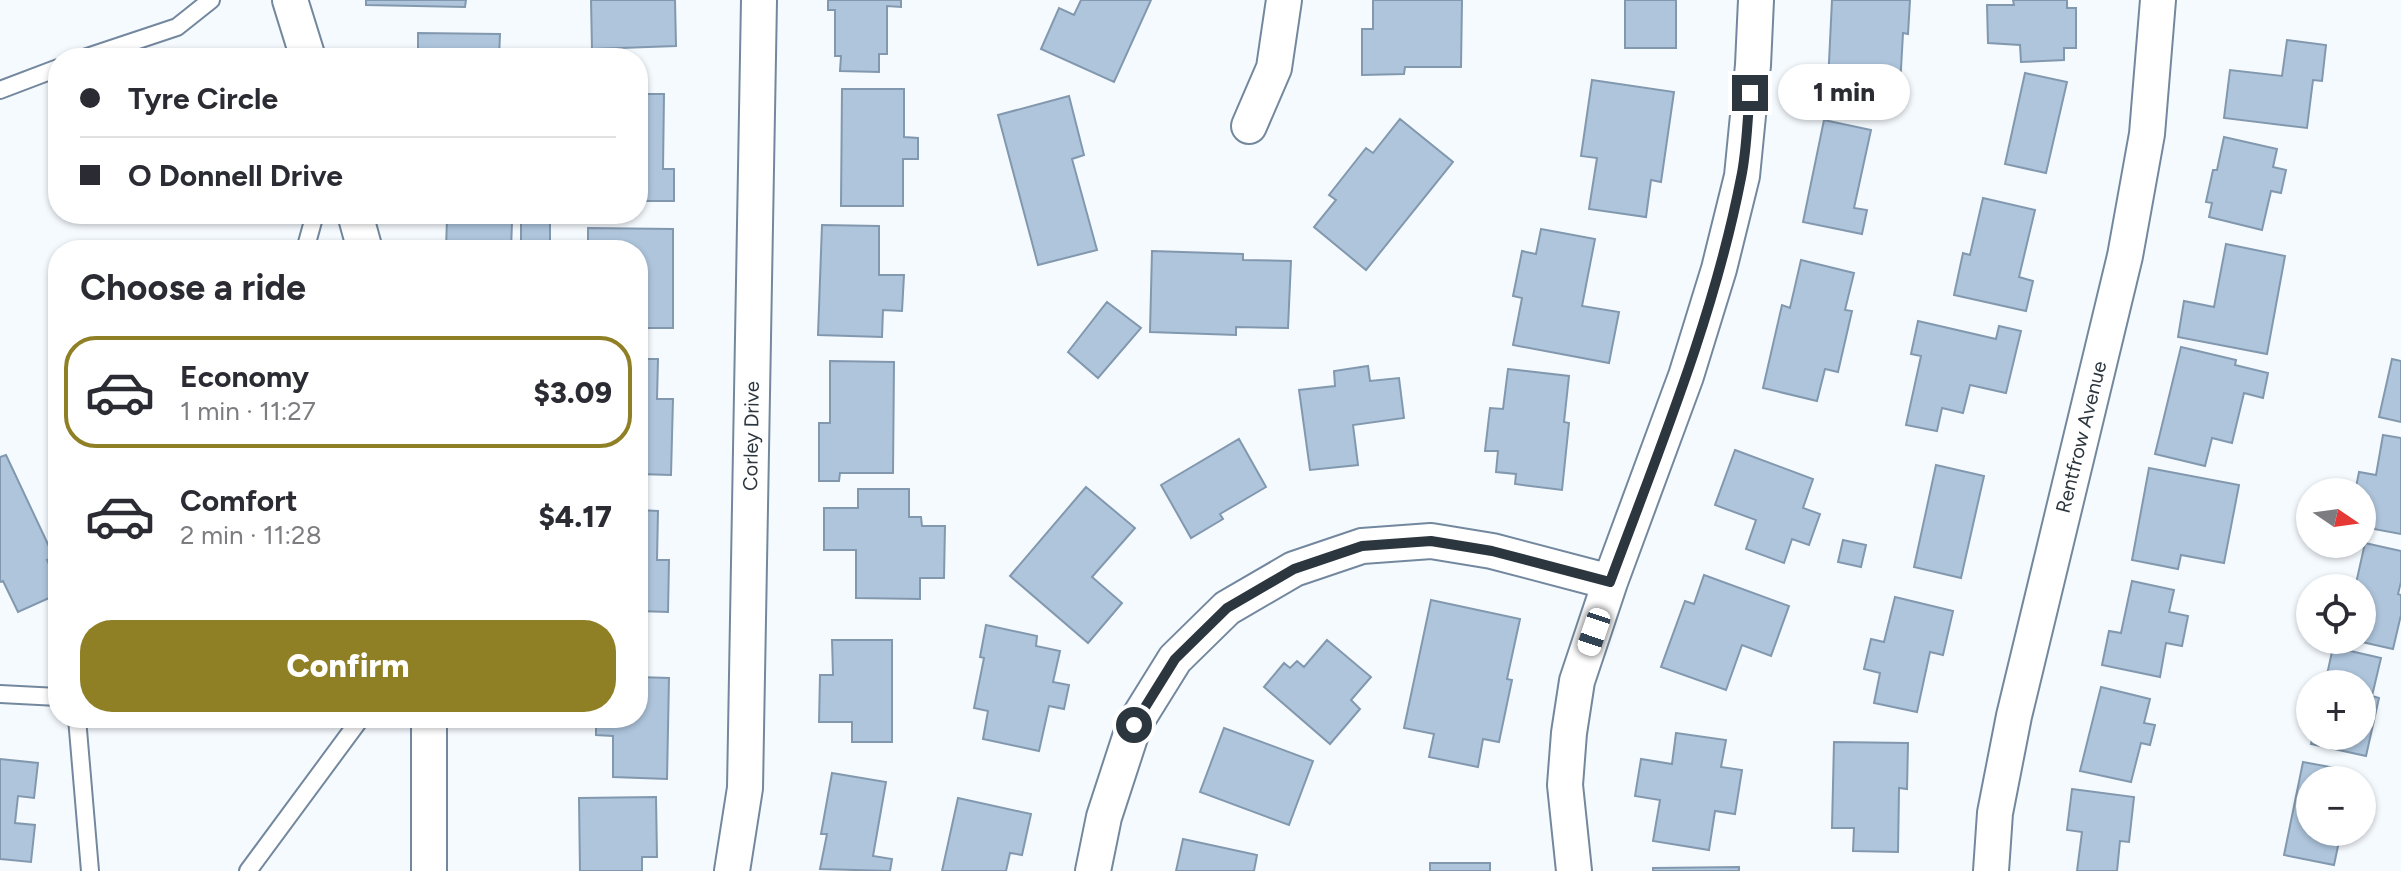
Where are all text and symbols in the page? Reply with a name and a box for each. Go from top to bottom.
callout: 1 min [1778,65,1910,121]
route end [1732,75,1768,111]
text: 1 min [1813,76,1875,108]
text: Tyre Circle [128,80,278,117]
text: O Donnell Drive [128,157,343,194]
text: Choose a ride [80,266,306,309]
icon: car [84,356,156,428]
text: Economy [180,358,309,395]
street label: Rentfrow Avenue [2050,358,2112,516]
text: $3.09 [534,374,612,411]
street label: Corley Drive [738,381,764,491]
text: 1 min · 11:27 [180,395,316,427]
north arrow [2296,478,2376,558]
map controls [2296,478,2376,846]
icon: car [84,480,156,552]
text: Comfort [180,482,298,519]
text: $4.17 [539,498,612,535]
text: 2 min · 11:28 [180,519,322,551]
button: locate [2296,574,2376,654]
car [1575,605,1613,659]
button: Confirm [80,620,616,712]
button: + [2296,670,2376,750]
route start [1116,707,1152,743]
button: − [2296,766,2376,846]

